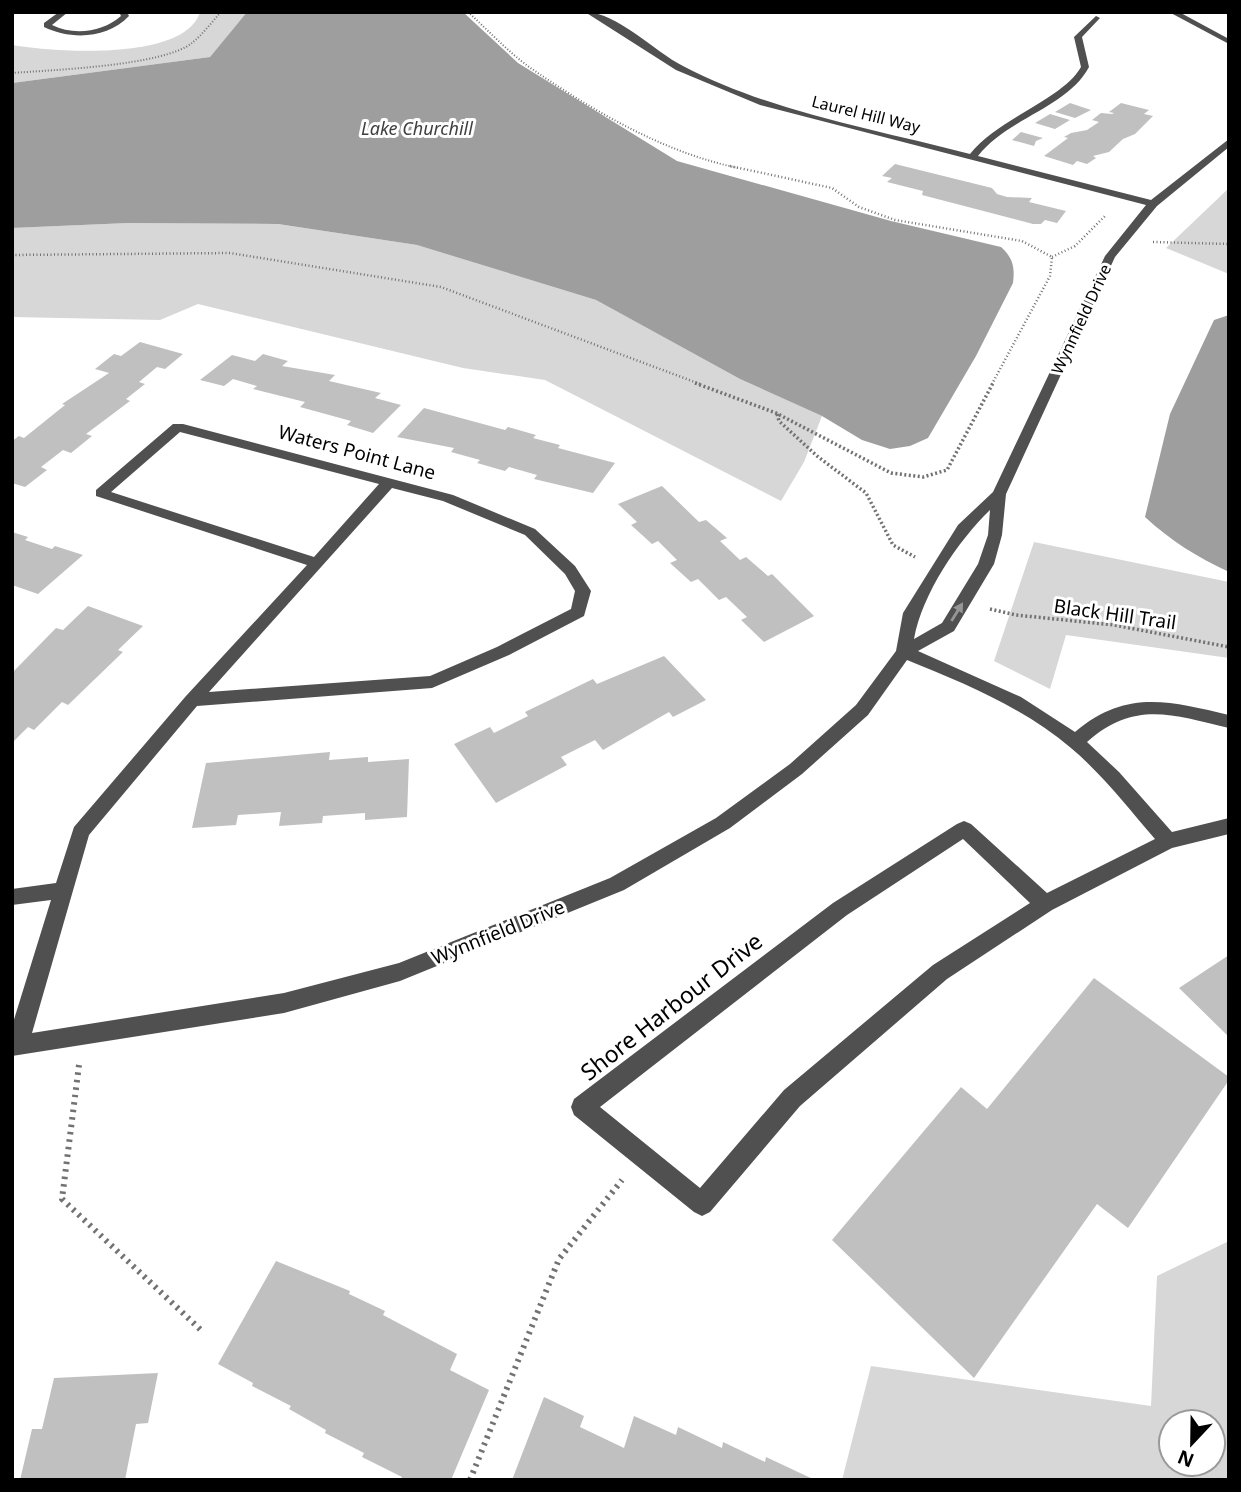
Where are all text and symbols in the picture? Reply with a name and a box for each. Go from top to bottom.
street label: Laurel Hill Way [810,90,923,138]
water label: Lake Churchill [361,116,473,140]
street label: Wynnfield Drive [1046,260,1116,378]
street label: Waters Point Lane [275,418,439,486]
street label: Black Hill Trail [1052,593,1178,635]
one-way arrow [951,602,963,621]
street label: Wynnfield Drive [428,893,568,971]
street label: Shore Harbour Drive [573,925,769,1087]
north arrow [1157,1408,1227,1478]
text: N [1174,1444,1198,1474]

